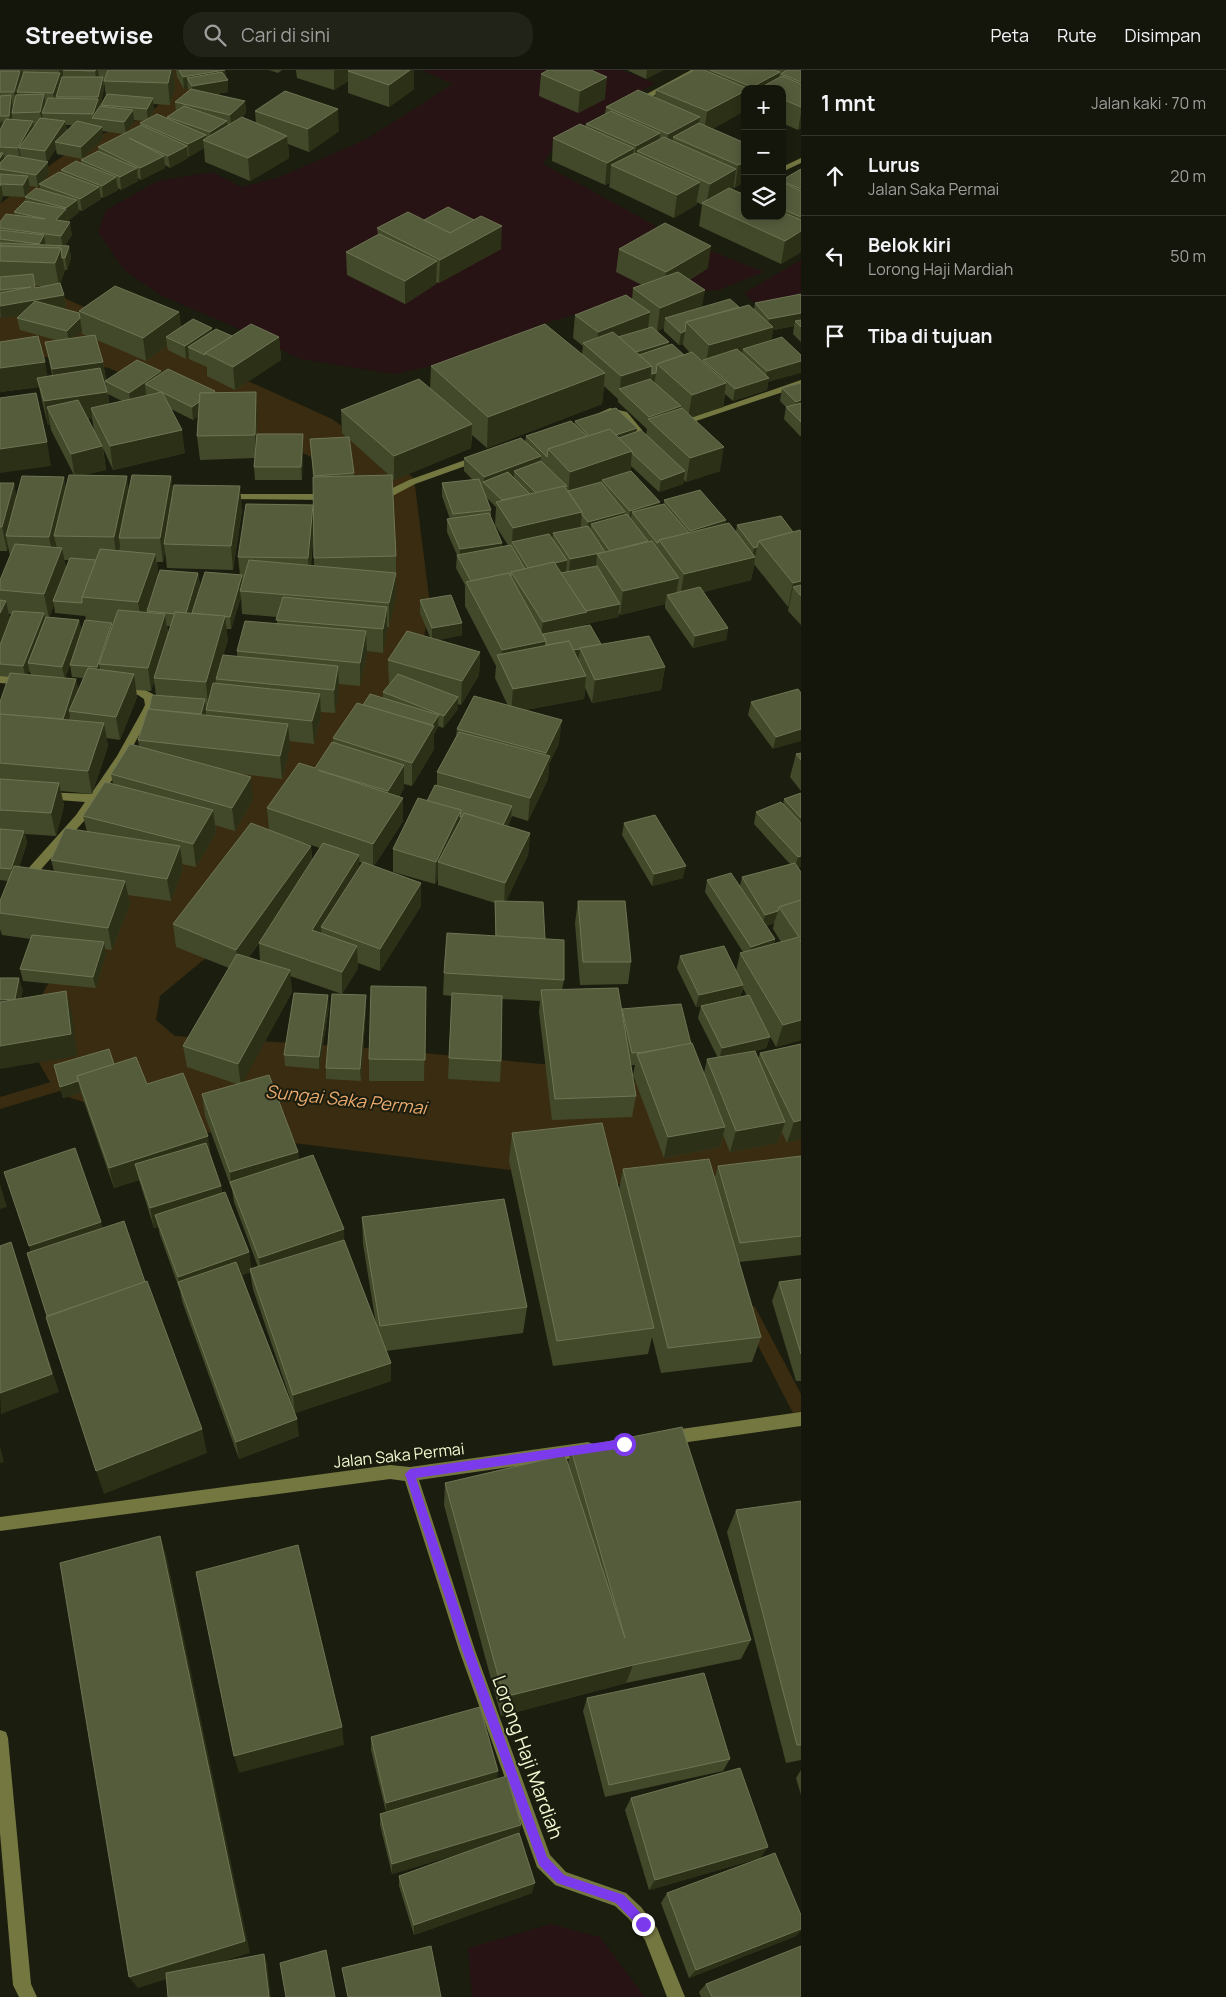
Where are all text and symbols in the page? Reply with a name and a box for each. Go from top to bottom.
search box [183,12,533,57]
text: Streetwise [25,18,153,51]
icon: search [201,21,229,49]
text: Cari di sini [241,22,330,48]
text: Peta [990,23,1029,47]
text: Rute [1057,23,1096,47]
text: Disimpan [1124,23,1201,47]
map controls [741,85,786,220]
button: + [741,85,786,130]
text: 1 mnt [821,89,876,117]
text: Jalan kaki · 70 m [1091,92,1206,114]
button: − [741,130,786,175]
text: Lurus [868,152,920,178]
icon: ahead [821,162,849,190]
text: 20 m [1170,165,1206,187]
button: layers [741,175,786,220]
text: Jalan Saka Permai [868,178,999,200]
text: Belok kiri [868,232,951,258]
icon: left [821,242,849,270]
text: 50 m [1170,245,1206,267]
text: Lorong Haji Mardiah [868,258,1013,280]
icon: arrive [821,322,849,350]
text: Tiba di tujuan [868,323,992,349]
water label: Sungai Saka Permai [264,1079,431,1120]
route start [613,1433,636,1456]
street label: Jalan Saka Permai [333,1437,465,1473]
street label: Lorong Haji Mardiah [486,1672,570,1842]
route end [632,1913,655,1936]

